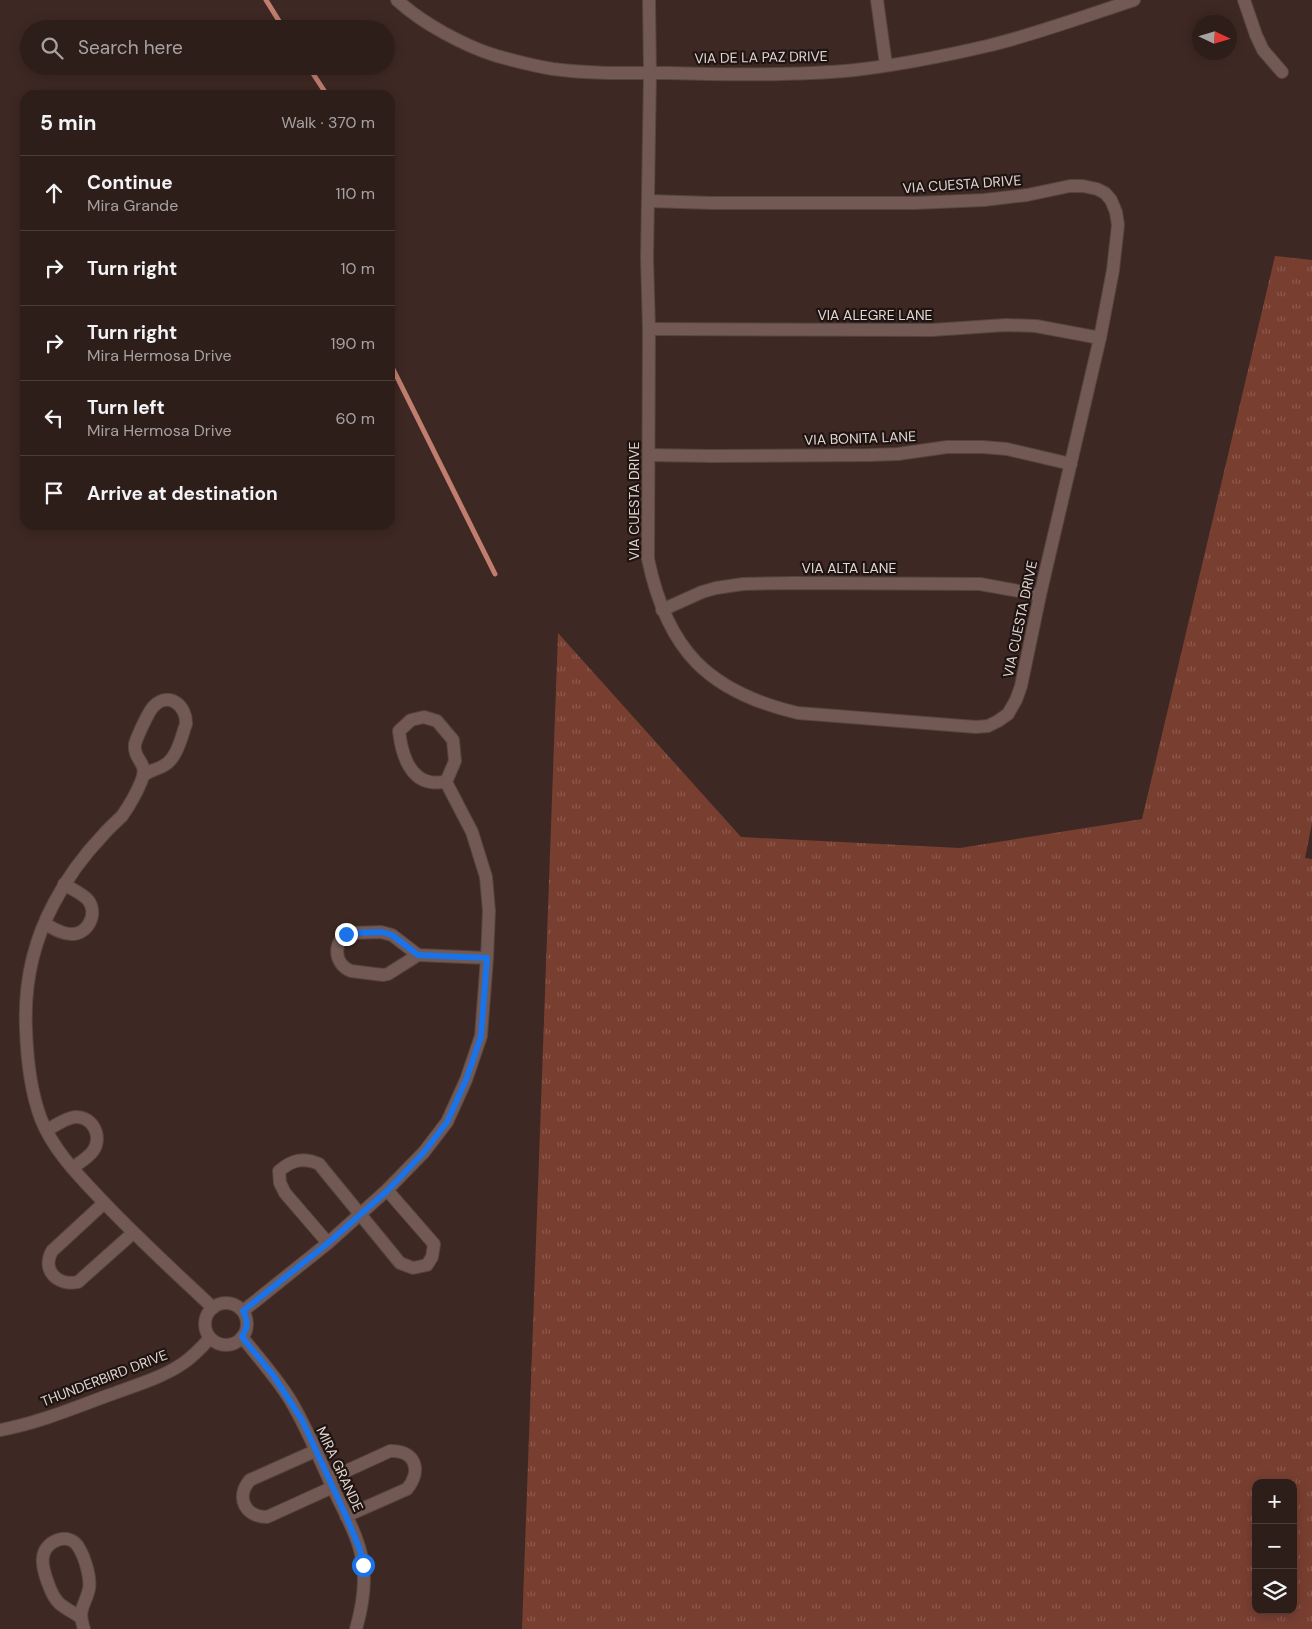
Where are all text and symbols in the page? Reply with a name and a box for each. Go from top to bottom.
north arrow [1192,15,1237,60]
search box [20,20,395,75]
icon: search [38,34,66,62]
text: Search here [78,35,183,60]
street label: VIA DE LA PAZ DRIVE [694,47,828,67]
text: 5 min [40,109,96,137]
text: Walk · 370 m [281,112,375,133]
text: Continue [87,170,173,195]
street label: VIA CUESTA DRIVE [902,171,1022,197]
icon: ahead [40,179,68,207]
text: 110 m [336,183,375,204]
text: Mira Grande [87,195,178,216]
icon: right [40,254,68,282]
text: Turn right [87,256,177,281]
text: 10 m [341,258,375,279]
street label: VIA ALEGRE LANE [817,306,933,324]
text: Turn right [87,320,177,345]
icon: right [40,329,68,357]
text: 190 m [331,333,375,354]
text: Mira Hermosa Drive [87,345,232,366]
text: Turn left [87,395,165,420]
icon: left [40,404,68,432]
text: 60 m [335,408,375,429]
text: Mira Hermosa Drive [87,420,232,441]
street label: VIA BONITA LANE [804,427,916,449]
street label: VIA CUESTA DRIVE [625,441,643,560]
icon: arrive [40,479,68,507]
text: Arrive at destination [87,481,278,506]
street label: VIA ALTA LANE [802,559,896,577]
street label: VIA CUESTA DRIVE [999,559,1041,679]
route end [335,923,358,946]
street label: THUNDERBIRD DRIVE [38,1346,170,1410]
street label: MIRA GRANDE [312,1424,368,1514]
map controls [1252,1479,1297,1614]
button: + [1252,1479,1297,1524]
button: − [1252,1524,1297,1569]
route start [352,1554,375,1577]
button: layers [1252,1569,1297,1614]

